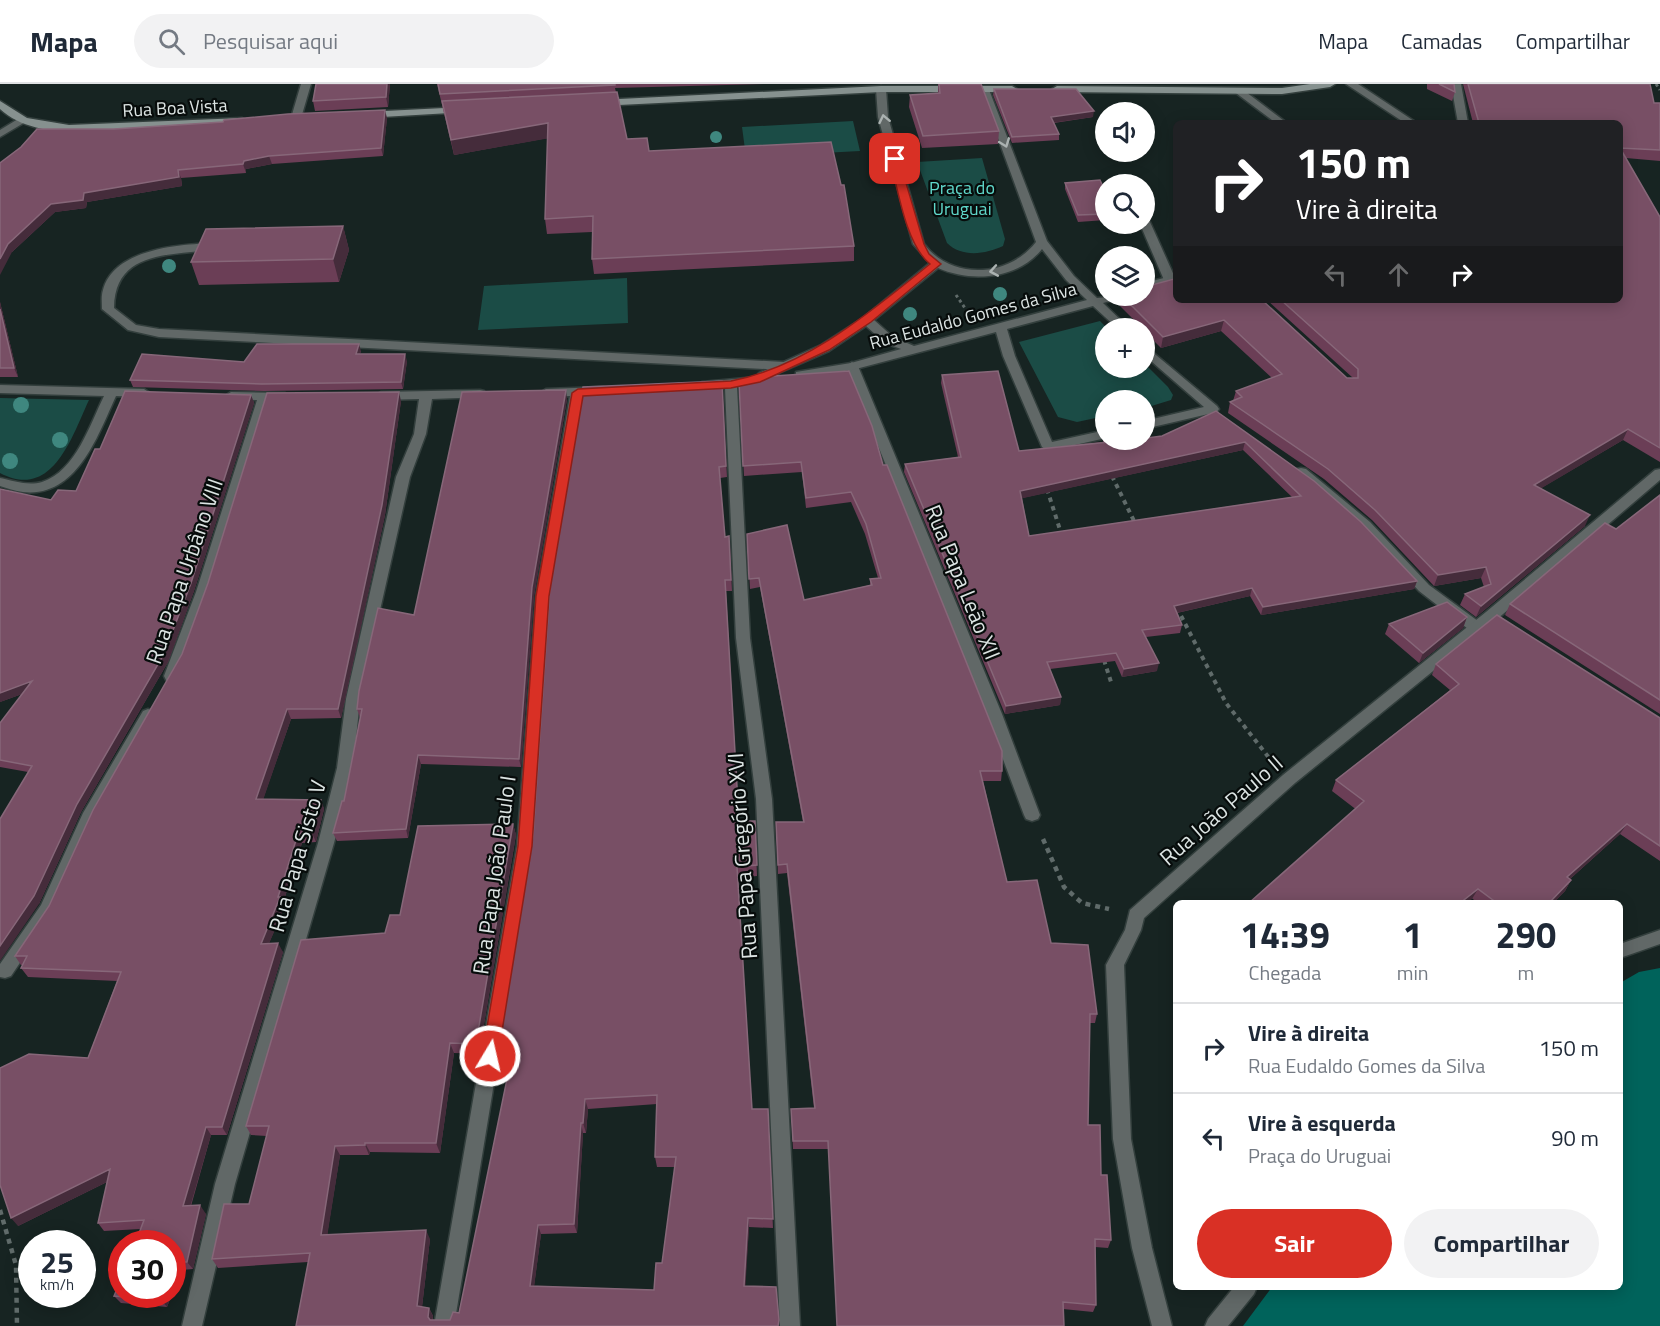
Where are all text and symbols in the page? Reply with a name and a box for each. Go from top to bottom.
search box [134,14,554,68]
text: Mapa [30,20,98,63]
text: Pesquisar aqui [203,24,338,58]
icon: search [155,25,188,58]
text: Mapa [1318,25,1368,57]
text: Camadas [1401,25,1482,57]
text: Compartilhar [1515,25,1630,57]
street label: Rua Boa Vista [122,91,228,124]
map controls [1095,102,1155,450]
button: sound [1095,102,1155,162]
one-way arrow [878,114,891,124]
text: 150 m [1296,130,1411,194]
pin [869,133,920,184]
one-way arrow [998,137,1010,148]
icon: arrive [878,142,911,175]
icon: right [1197,144,1275,222]
park label: Praça do Uruguai [929,174,995,222]
button: search [1095,174,1155,234]
text: Vire à direita [1296,188,1438,229]
button: layers [1095,246,1155,306]
icon: left [1319,258,1352,291]
icon: ahead [1382,258,1415,291]
icon: right [1445,258,1478,291]
one-way arrow [989,264,999,277]
street label: Rua Eudaldo Gomes da Silva [866,275,1080,356]
button: + [1095,318,1155,378]
button: − [1095,390,1155,450]
street label: Rua Papa Urbâno VIII [136,474,232,668]
street label: Rua Papa Leão XII [916,499,1010,665]
street label: Rua João Paulo II [1152,747,1290,873]
street label: Rua Papa Gregório XVI [718,752,766,960]
street label: Rua Papa João Paulo I [463,773,525,977]
street label: Rua Papa Sisto V [259,776,335,936]
text: 14:39 [1240,907,1330,962]
text: 1 [1403,907,1423,962]
text: 290 [1496,907,1556,962]
text: Chegada [1249,957,1321,988]
text: min [1397,957,1429,988]
text: m [1517,957,1534,988]
text: Vire à direita [1248,1016,1369,1050]
position arrow [458,1024,522,1088]
text: 150 m [1539,1031,1599,1065]
icon: right [1197,1032,1230,1065]
text: Rua Eudaldo Gomes da Silva [1248,1050,1485,1081]
text: Vire à esquerda [1248,1106,1396,1140]
text: 90 m [1551,1121,1599,1155]
icon: left [1197,1122,1230,1155]
text: Praça do Uruguai [1248,1140,1391,1171]
button: Sair [1197,1209,1392,1278]
button: Compartilhar [1404,1209,1599,1278]
speed limit sign: 30 [108,1230,186,1308]
text: 25 [40,1239,74,1285]
text: km/h [40,1273,74,1296]

